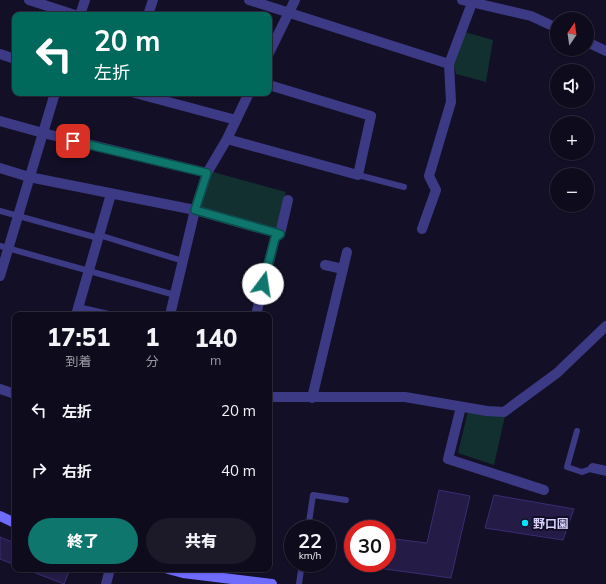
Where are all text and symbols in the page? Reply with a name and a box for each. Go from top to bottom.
north arrow [550,12,594,56]
map controls [550,12,594,212]
text: 20 m [94,23,160,58]
icon: left [28,28,80,80]
text: 左折 [94,61,130,84]
button: sound [550,64,594,108]
button: + [550,116,594,160]
pin [56,124,90,158]
icon: arrive [62,130,84,152]
button: − [550,168,594,212]
position arrow [242,263,284,305]
text: 17:51 [47,322,110,352]
text: 1 [145,322,160,352]
text: 140 [194,323,237,353]
text: m [210,352,221,368]
text: 到着 [66,353,92,369]
text: 分 [146,353,159,369]
icon: left [28,399,50,421]
text: 20 m [221,401,256,420]
text: 左折 [62,402,92,421]
icon: right [28,459,50,481]
text: 40 m [221,461,256,480]
text: 右折 [62,462,92,481]
place label: 野口園 [533,516,569,531]
button: 終了 [28,518,138,564]
button: 共有 [146,518,256,564]
marker: 野口園 [520,518,530,528]
speed limit sign: 30 [344,520,396,572]
text: 22 [298,528,322,553]
text: km/h [299,549,321,562]

